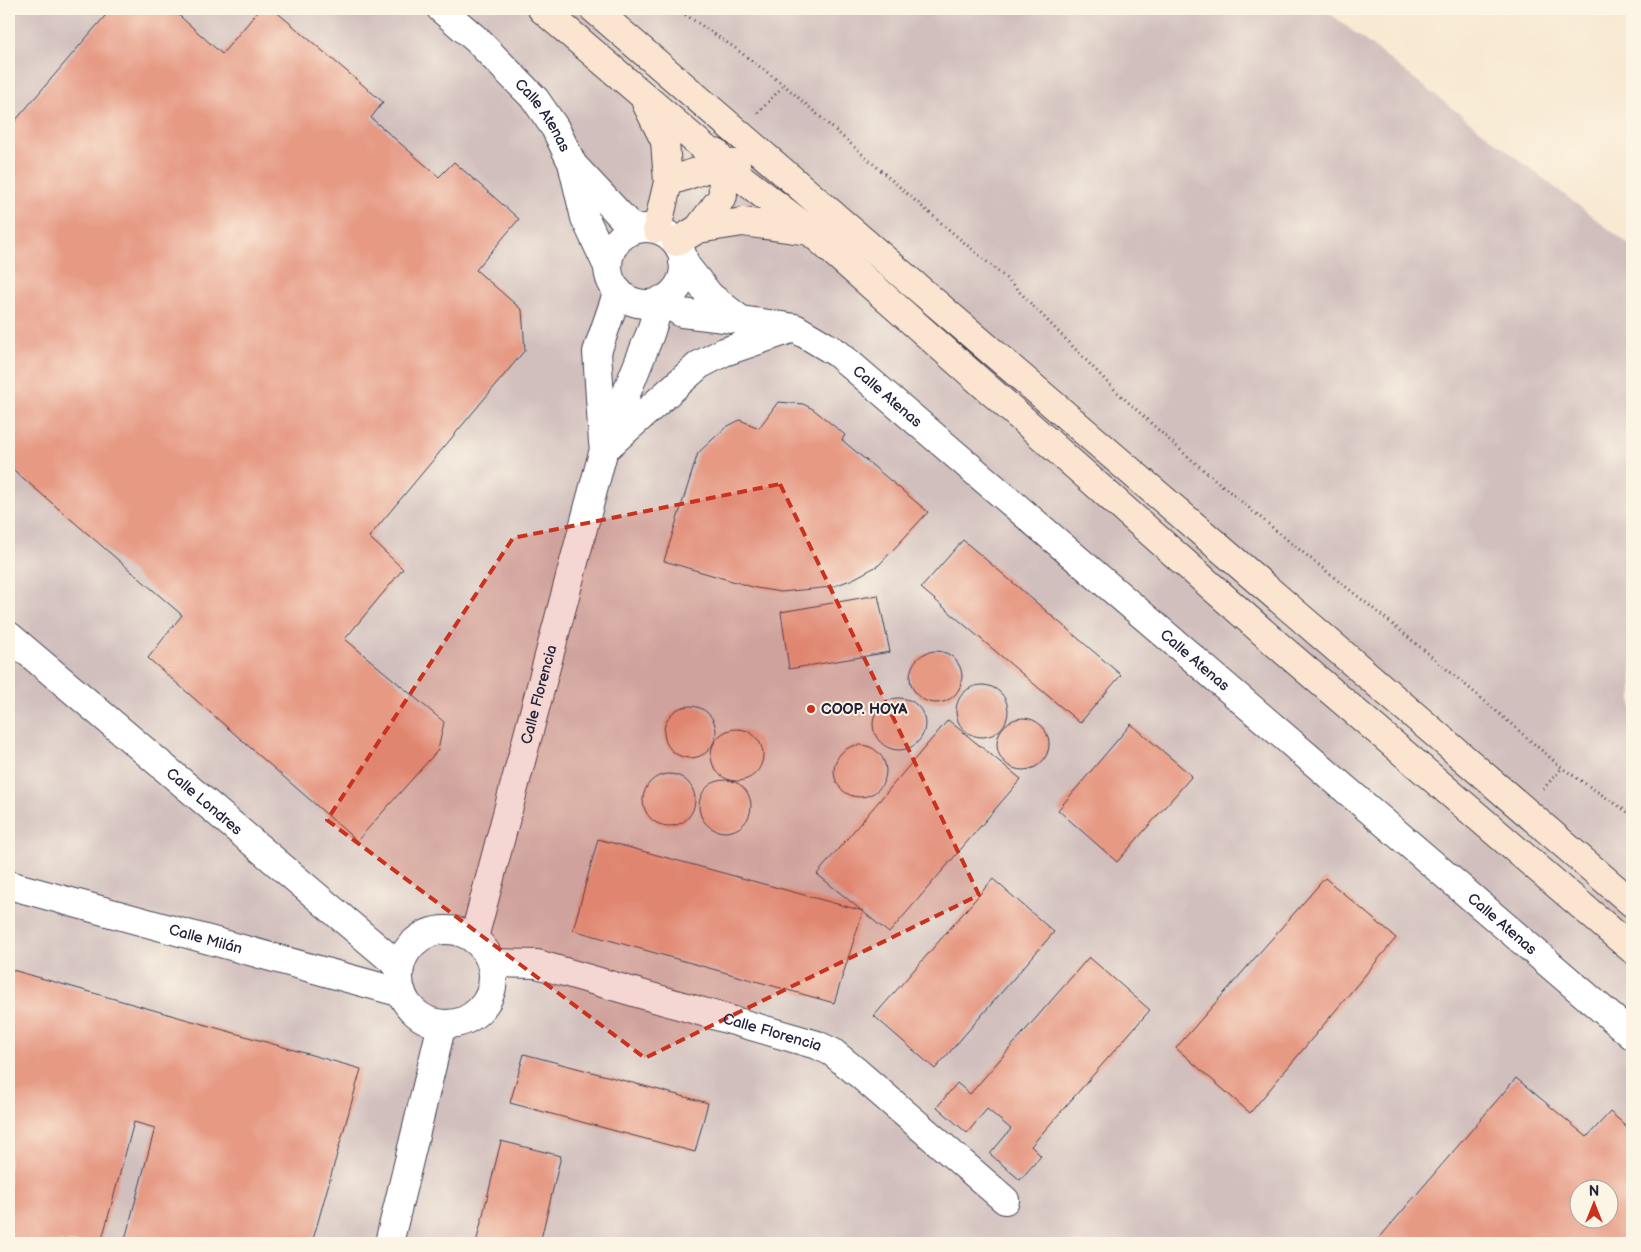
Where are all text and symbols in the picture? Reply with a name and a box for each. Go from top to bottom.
street label: Calle Atenas [510,75,574,156]
street label: Calle Atenas [849,362,926,432]
street label: Calle Atenas [1156,625,1234,696]
street label: Calle Florencia [517,643,562,746]
place label: COOP. HOYA [821,700,908,719]
marker: COOP. HOYA [805,703,817,715]
street label: Calle Londres [162,764,247,840]
street label: Calle Atenas [1463,889,1541,959]
street label: Calle Milán [167,920,244,959]
street label: Calle Florencia [721,1009,825,1056]
north arrow [1568,1180,1618,1230]
text: N [1589,1183,1599,1200]

